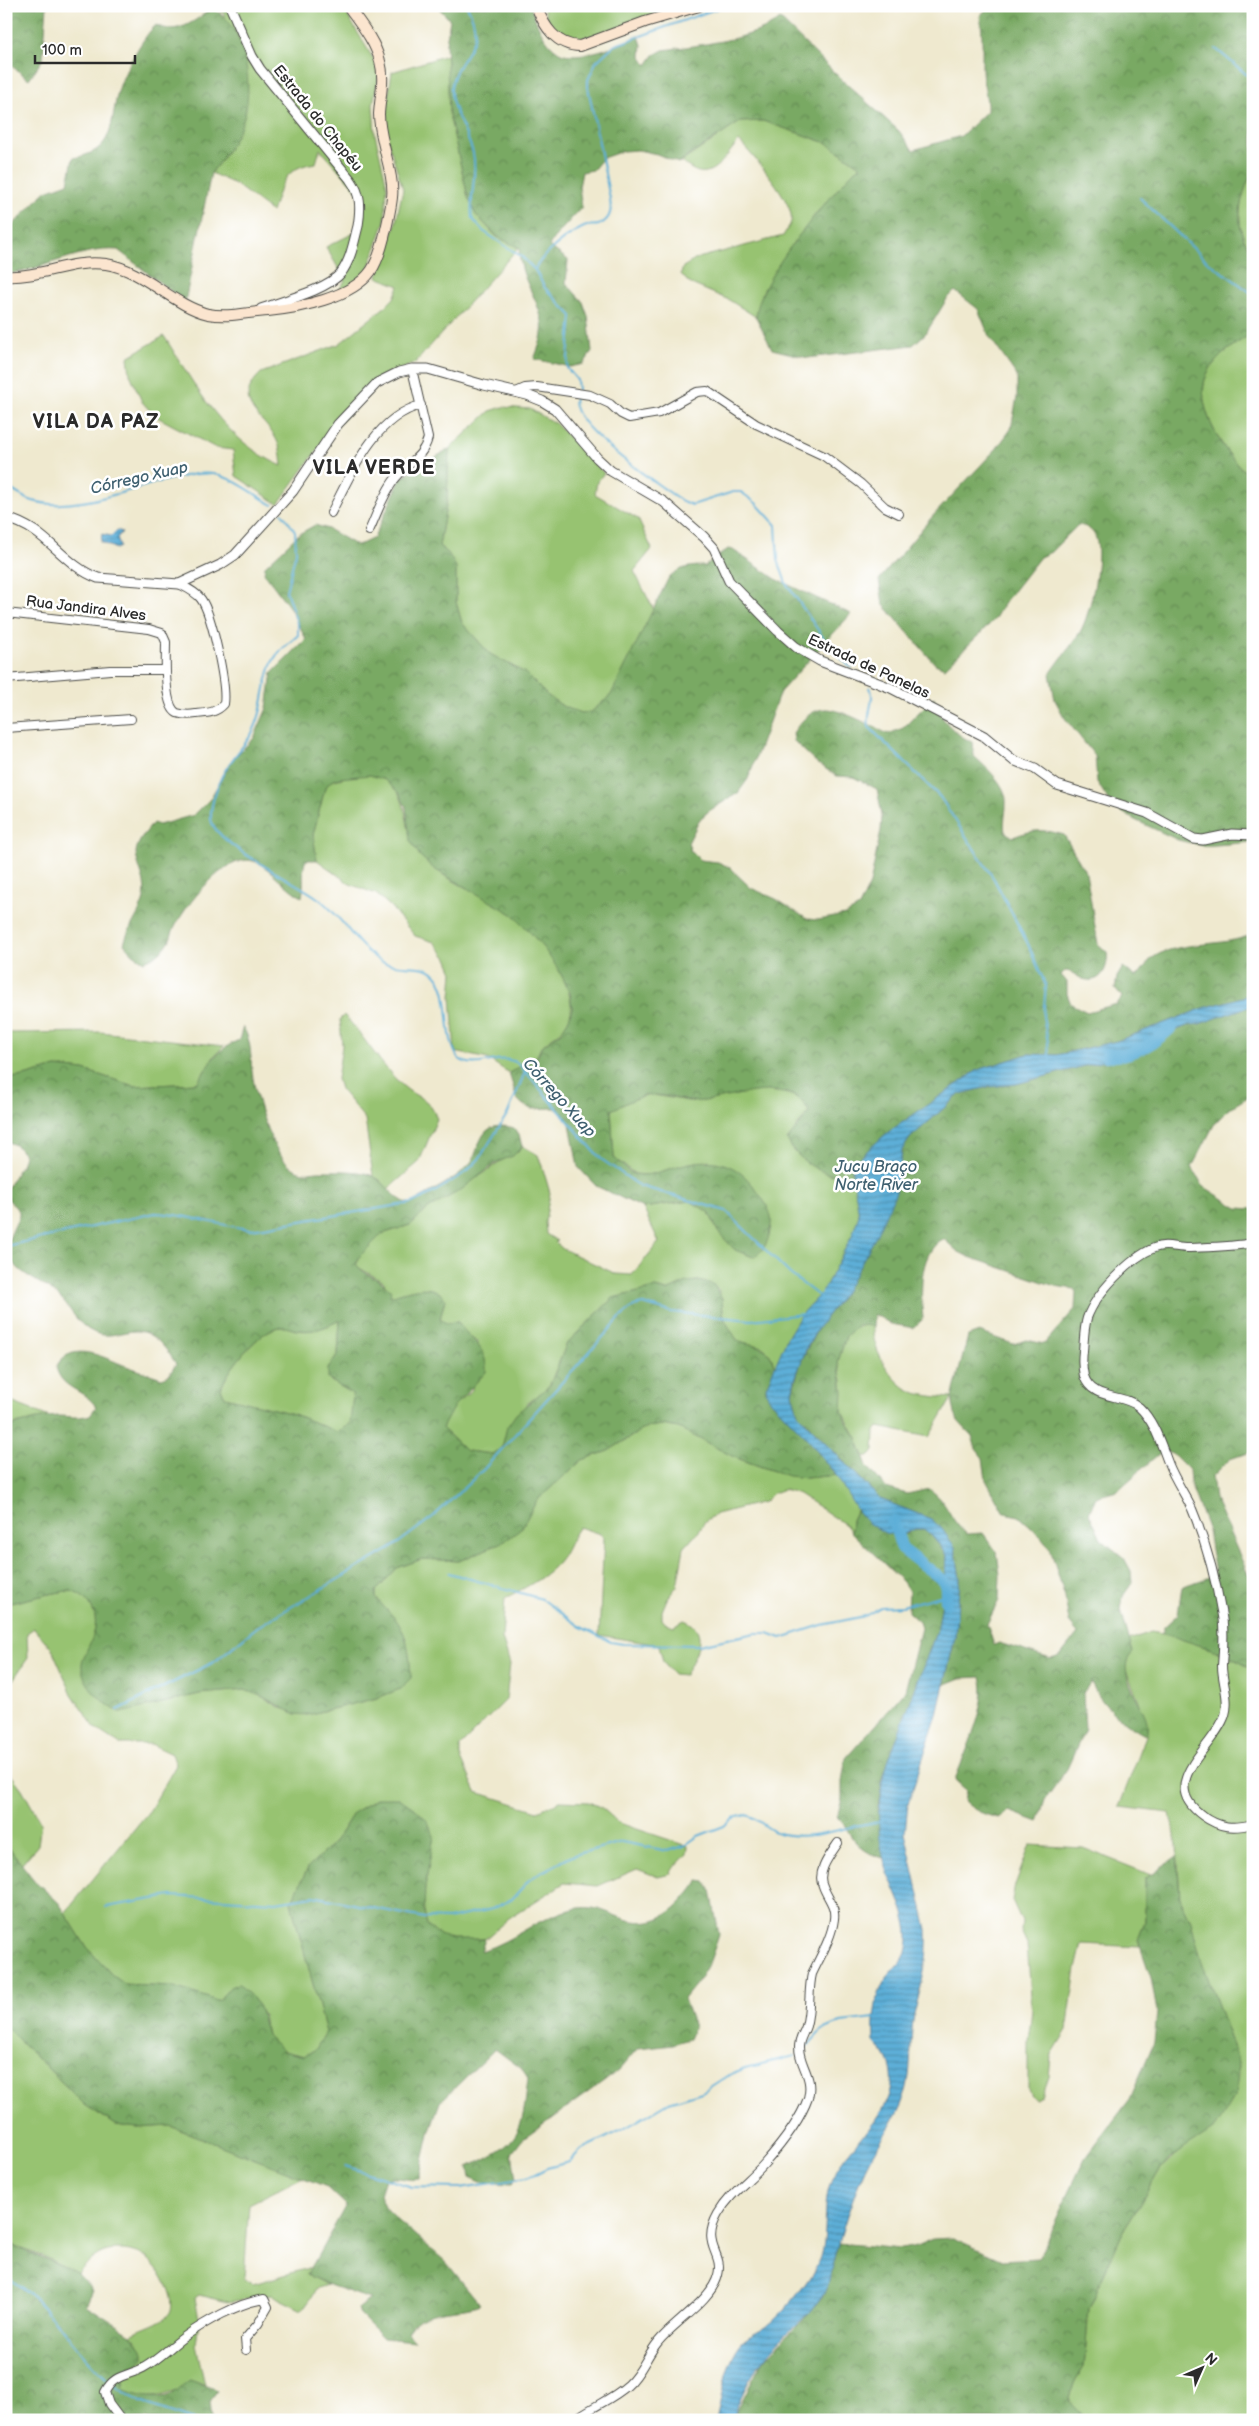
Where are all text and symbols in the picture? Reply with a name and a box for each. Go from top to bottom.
scale bar [35,32,135,64]
text: 100 m [42,41,82,60]
street label: Estrada do Chapéu [269,61,366,175]
district label: VILA DA PAZ [33,410,159,434]
district label: VILA VERDE [313,456,435,480]
water label: Córrego Xuap [89,458,190,499]
street label: Rua Jandira Alves [25,592,148,625]
street label: Estrada de Panelas [805,630,933,703]
water label: Córrego Xuap [518,1055,599,1141]
water label: Jucu Braço Norte River [834,1158,919,1195]
north arrow [1176,2344,1226,2394]
text: N [1201,2349,1221,2369]

